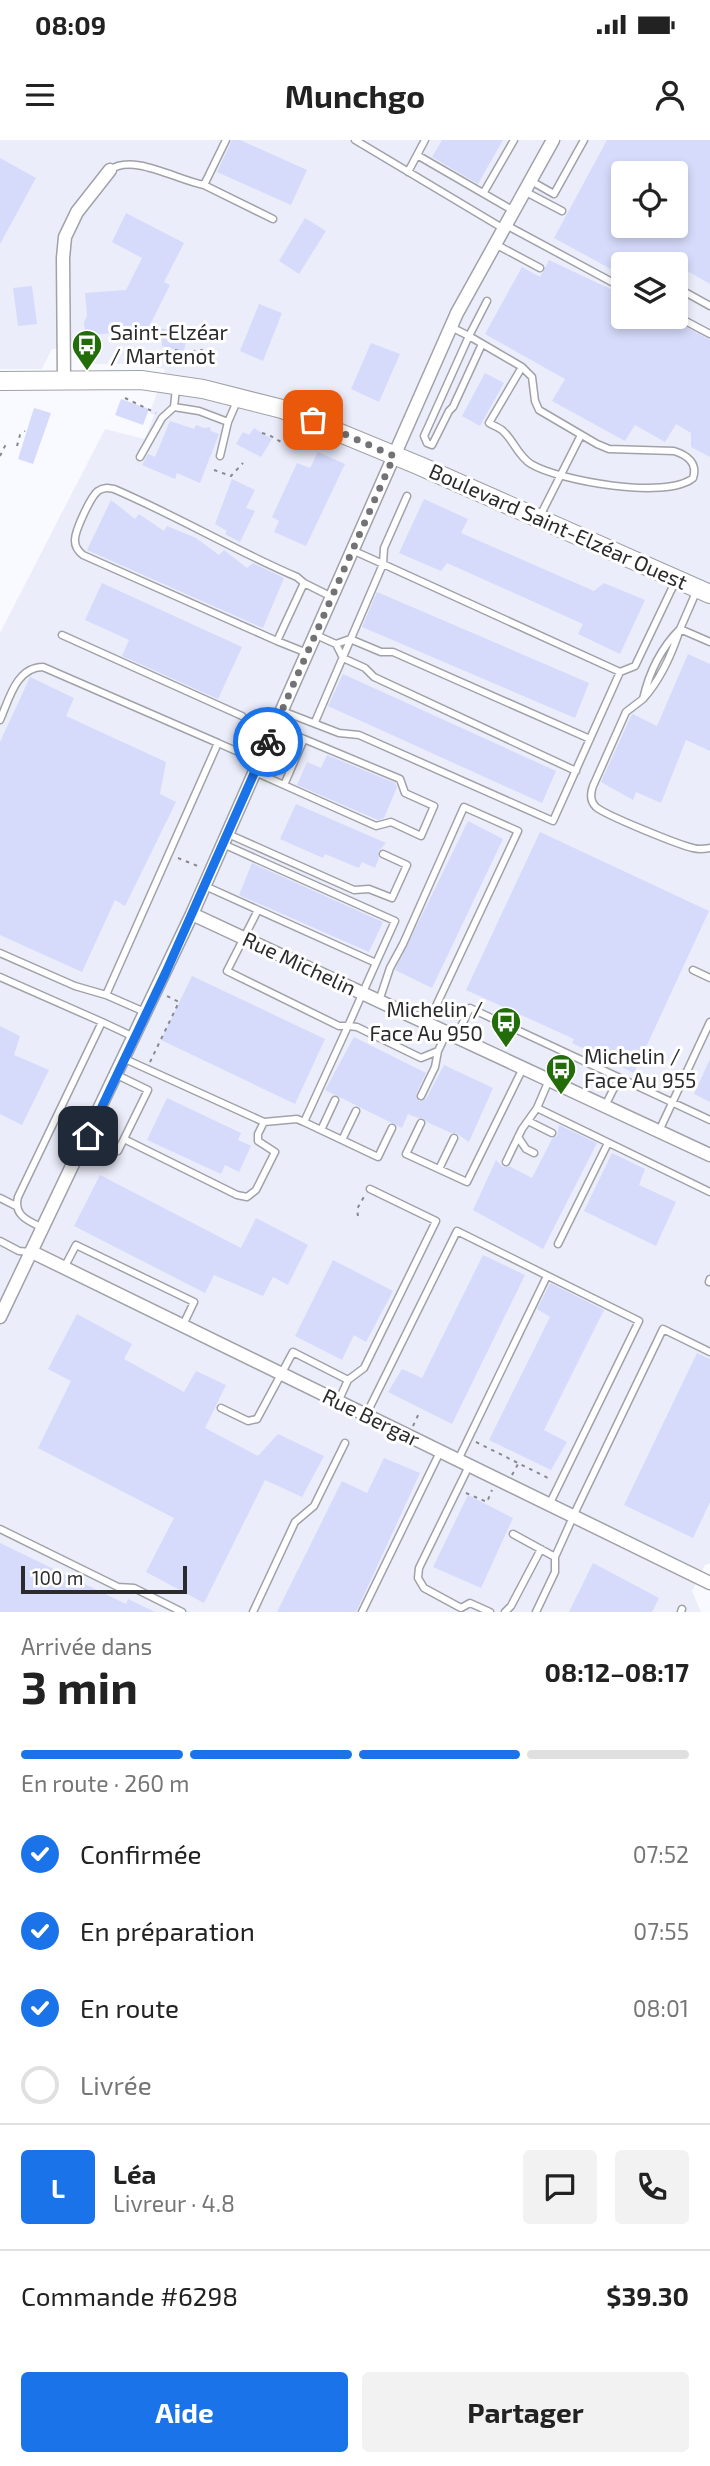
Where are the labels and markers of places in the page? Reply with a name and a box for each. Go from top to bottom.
place label: Saint-Elzéar / Martenot [110,319,229,368]
bus stop icon: Saint-Elzéar / Martenot [70,328,104,372]
pin [283,390,343,450]
place label: Michelin / Face Au 950 [369,996,483,1045]
bus stop icon: Michelin / Face Au 950 [489,1005,523,1049]
place label: Michelin / Face Au 955 [584,1043,696,1092]
bus stop icon: Michelin / Face Au 955 [544,1052,578,1096]
pin [58,1106,118,1166]

